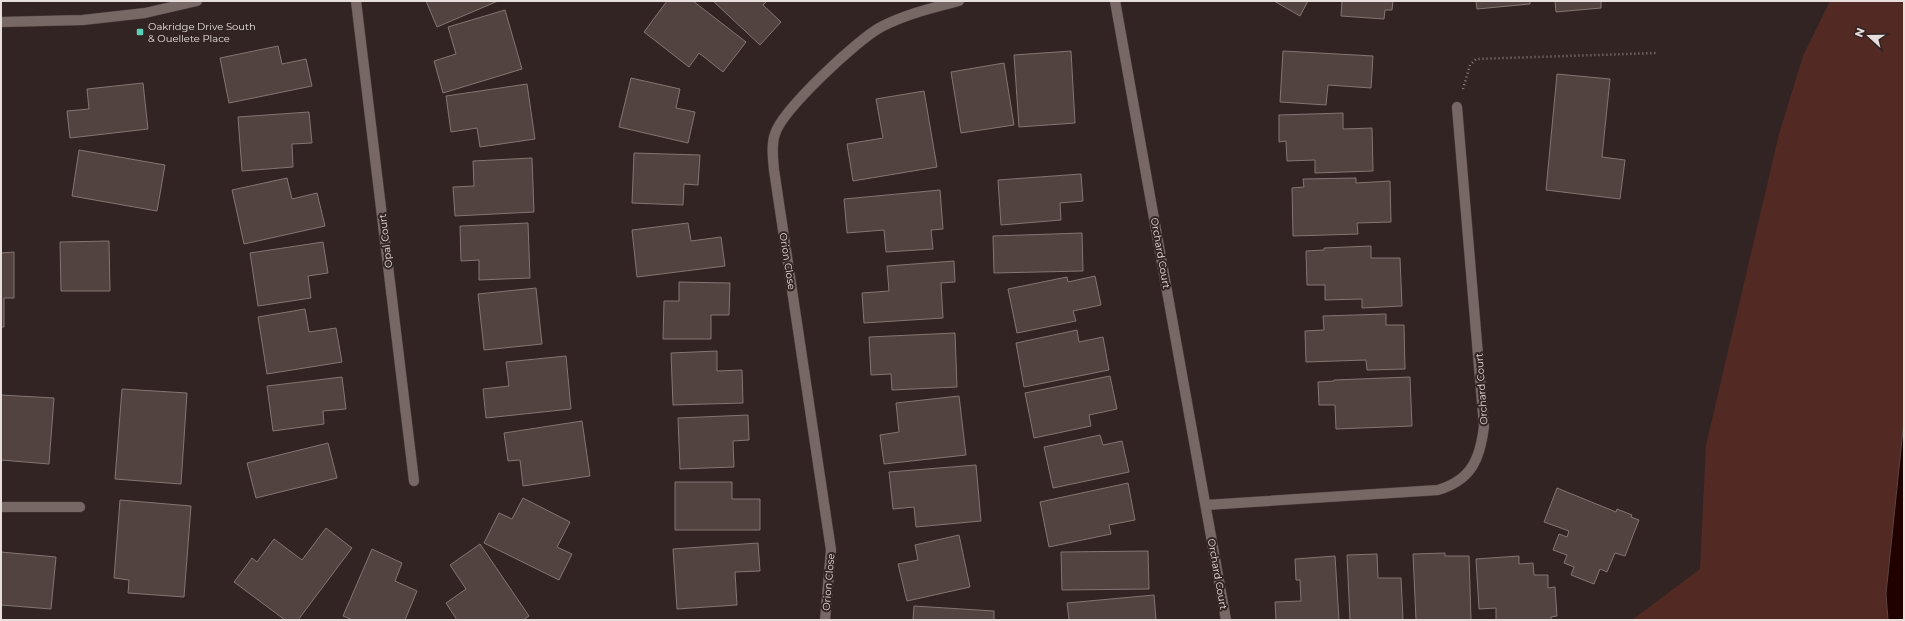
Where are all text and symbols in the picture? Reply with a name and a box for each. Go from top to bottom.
north arrow [1849,16,1889,56]
place label: Oakridge Drive South & Ouellete Place [148,20,256,45]
text: N [1852,26,1868,39]
marker: Oakridge Drive South & Ouellete Place [135,27,145,37]
street label: Opal Court [376,213,395,269]
street label: Orchard Court [1148,217,1173,290]
street label: Orion Close [777,232,798,291]
street label: Orchard Court [1473,353,1490,425]
street label: Orchard Court [1205,538,1230,611]
street label: Orion Close [820,553,837,611]

